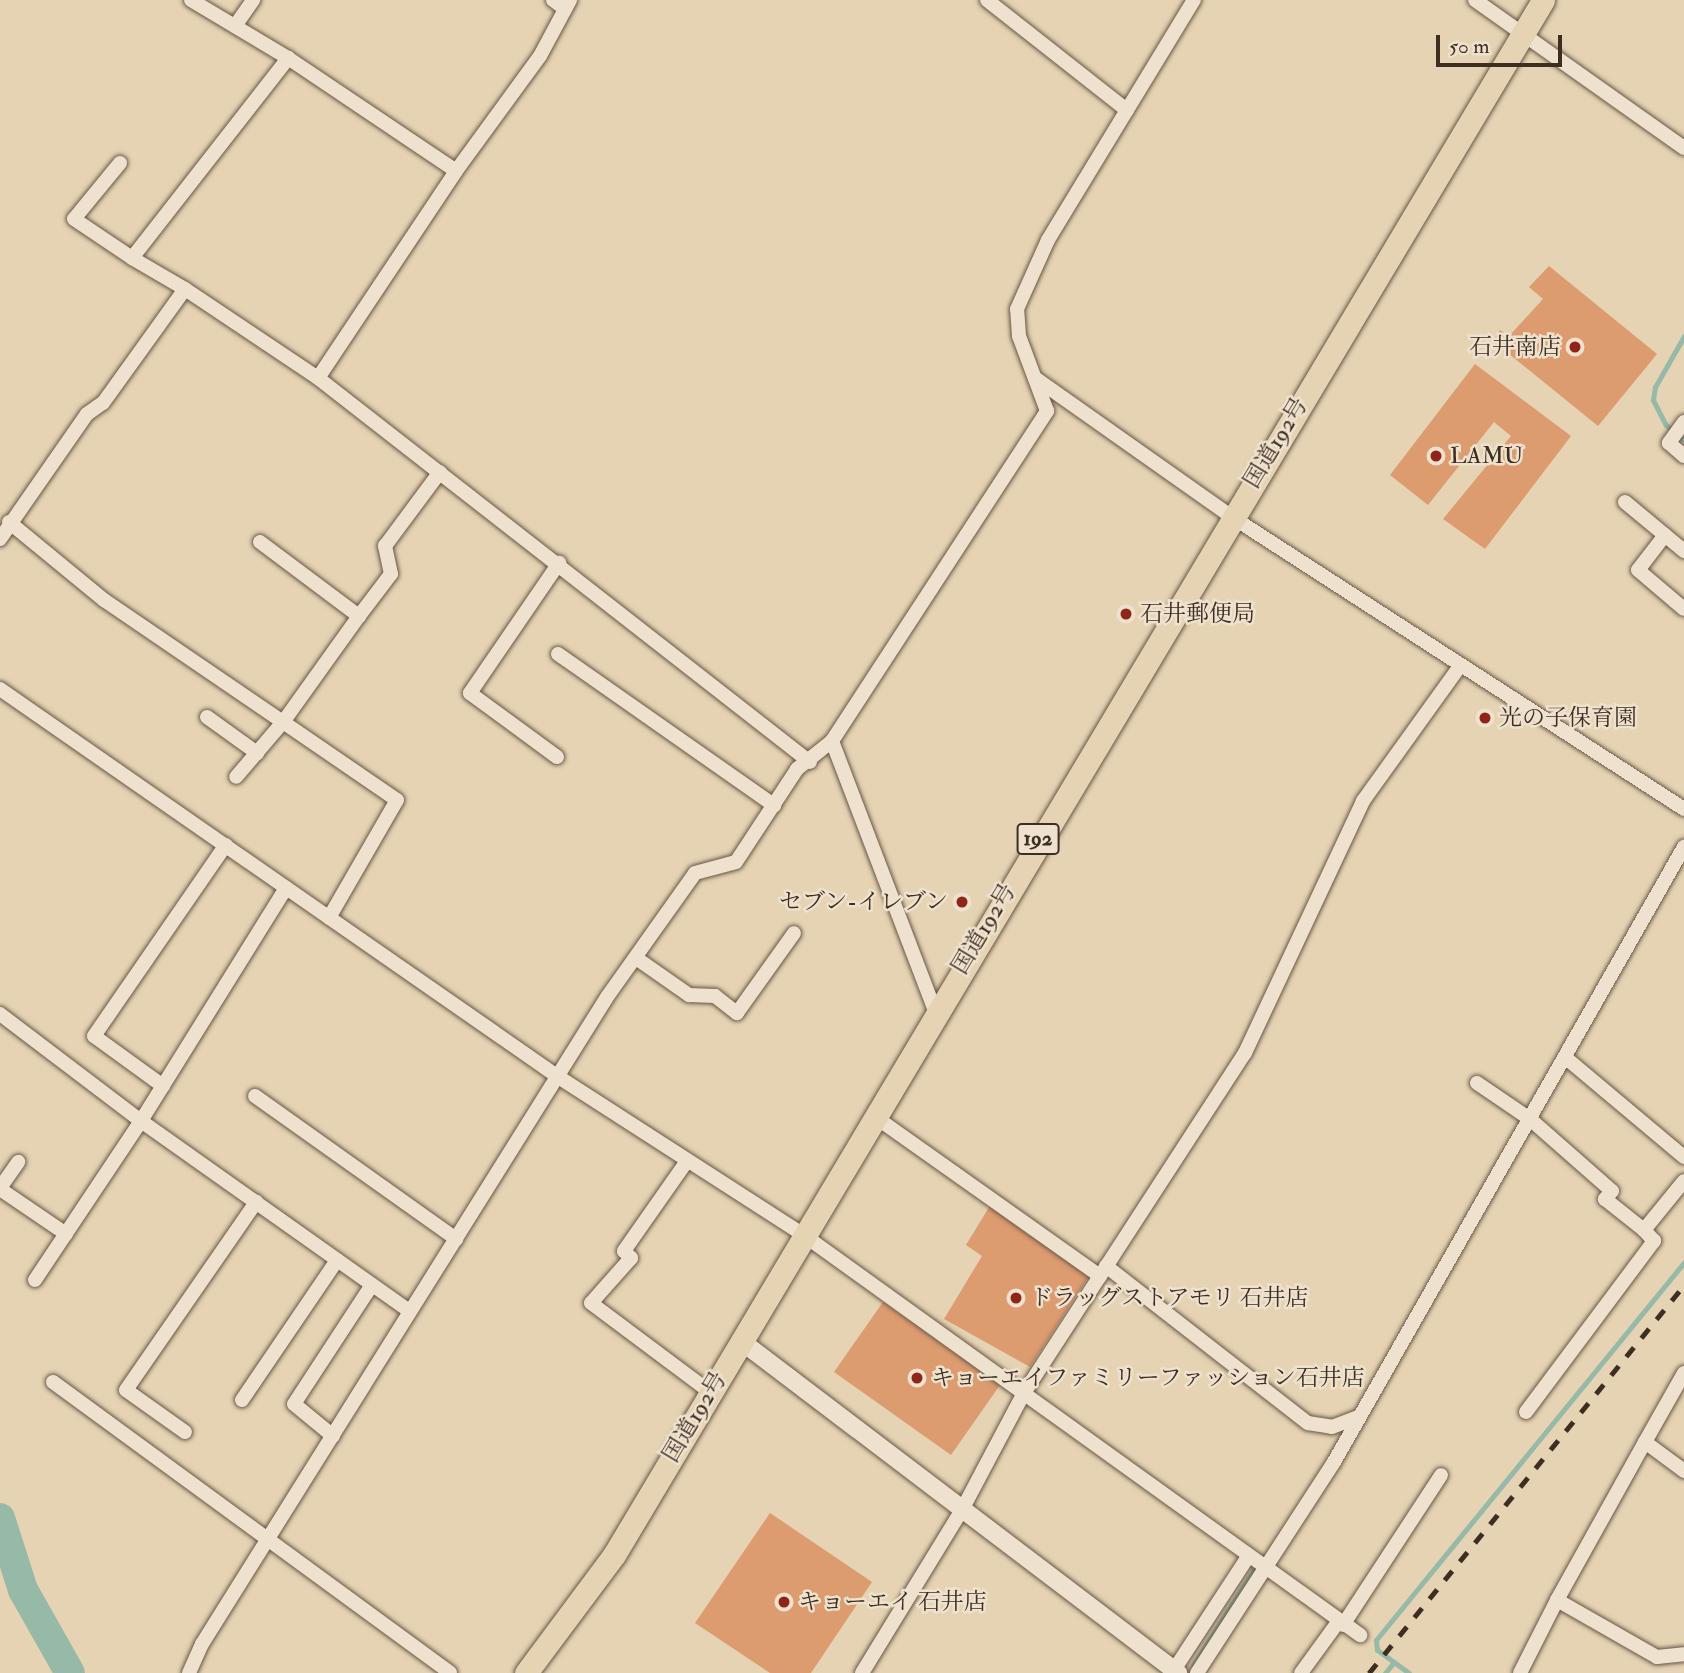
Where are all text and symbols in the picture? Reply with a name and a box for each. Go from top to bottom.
scale bar [1439,21,1565,65]
text: 50 m [1449,33,1490,60]
place label: 石井南店 [1469,333,1561,361]
marker: 石井南店 [1567,339,1583,355]
street label: 国道192号 [1238,393,1314,493]
place label: LAMU [1450,442,1523,470]
marker: LAMU [1428,448,1444,464]
place label: 石井郵便局 [1140,600,1255,628]
marker: 石井郵便局 [1118,606,1134,622]
place label: 光の子保育園 [1499,704,1637,732]
marker: 光の子保育園 [1477,710,1493,726]
road number: 192 [1015,822,1061,856]
street label: 国道192号 [946,879,1022,979]
place label: セブン-イレブン [777,888,948,916]
marker: セブン-イレブン [954,894,970,910]
place label: ドラッグストアモリ 石井店 [1030,1284,1311,1312]
marker: ドラッグストアモリ 石井店 [1008,1290,1024,1306]
place label: キョーエイファミリーファッション石井店 [931,1364,1368,1392]
street label: 国道192号 [657,1367,733,1467]
marker: キョーエイファミリーファッション石井店 [909,1370,925,1386]
place label: キョーエイ 石井店 [798,1588,987,1616]
marker: キョーエイ 石井店 [776,1594,792,1610]

